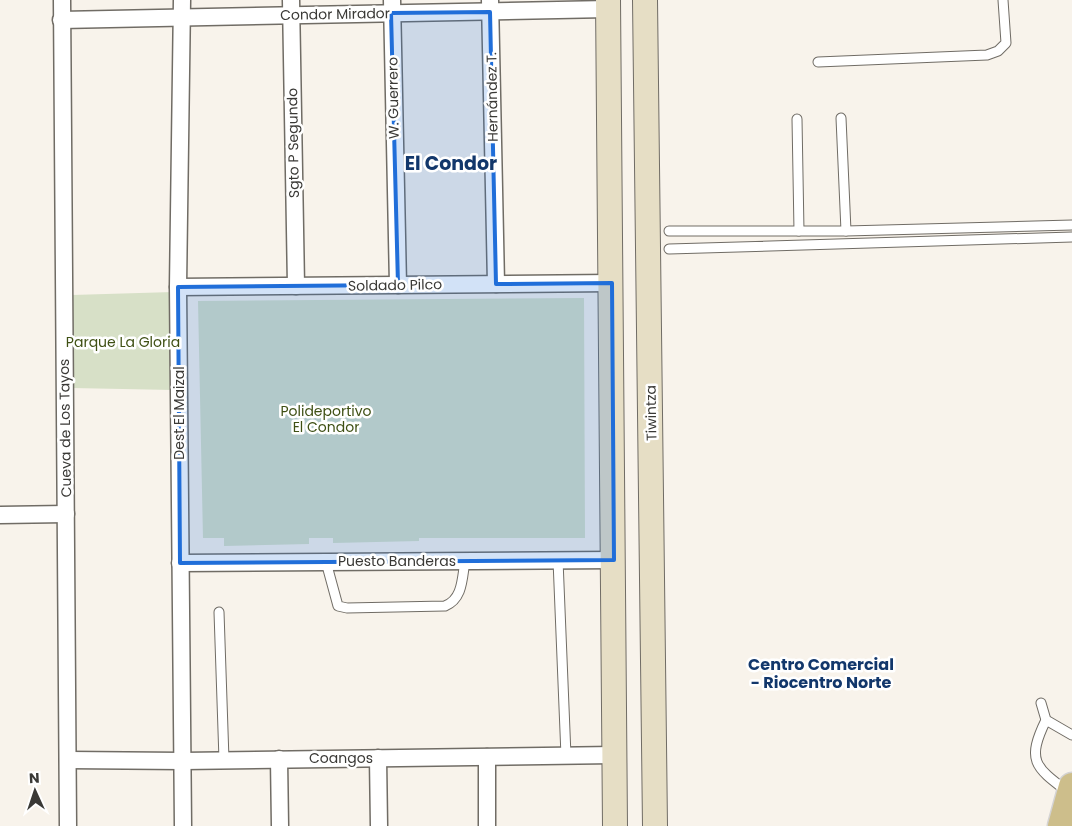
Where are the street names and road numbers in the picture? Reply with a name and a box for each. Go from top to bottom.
street label: Condor Mirador [280,3,390,25]
street label: Hernández T. [481,52,503,142]
street label: W. Guerrero [382,57,404,139]
street label: Sgto P Segundo [282,88,304,198]
street label: Soldado Pilco [348,274,442,296]
street label: Cueva de Los Tayos [54,359,76,497]
street label: Dest El Maizal [169,366,189,460]
street label: Tiwintza [641,385,661,441]
street label: Puesto Banderas [338,551,456,571]
street label: Coangos [309,748,373,768]

